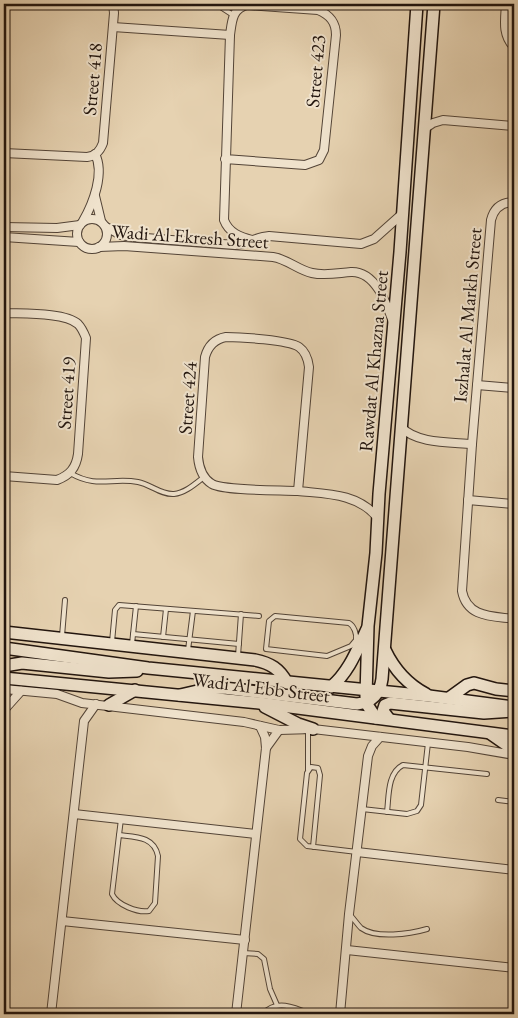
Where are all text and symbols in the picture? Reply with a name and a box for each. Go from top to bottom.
street label: Street 423 [300,34,331,108]
street label: Street 418 [77,42,108,116]
street label: Wadi Al Ekresh Street [111,219,269,254]
street label: Iszhalat Al Markh Street [447,227,488,404]
street label: Rawdat Al Khazna Street [353,269,394,453]
street label: Street 419 [51,356,82,430]
street label: Street 424 [172,360,203,435]
street label: Wadi Al Ebb Street [191,667,331,708]

